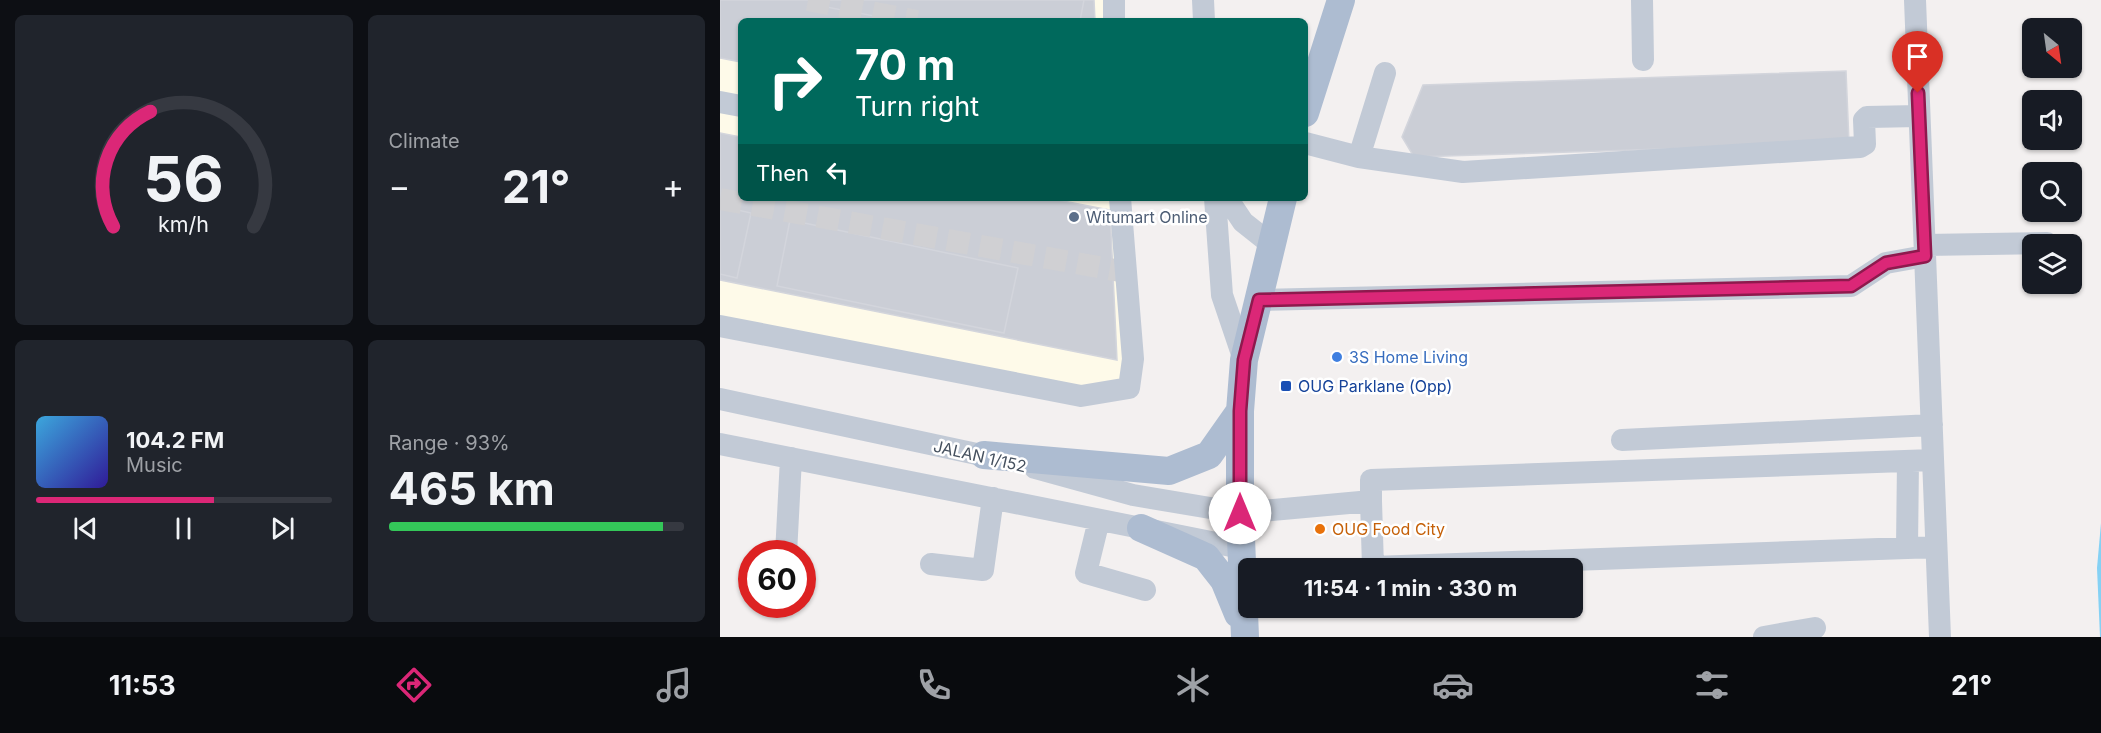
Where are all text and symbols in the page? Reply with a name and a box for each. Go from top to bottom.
north arrow [2022,18,2082,78]
map controls [2022,18,2082,294]
pin [1892,31,1943,93]
text: 70 m [855,39,955,90]
icon: arrive [1901,40,1934,73]
icon: right [756,42,834,120]
text: Turn right [855,90,979,123]
button: sound [2022,90,2082,150]
text: Climate [389,129,460,153]
text: 56 [144,141,224,216]
icon: left [821,156,854,189]
text: 21° [502,159,570,214]
text: Then [756,160,809,186]
button: search [2022,162,2082,222]
text: − [389,166,410,206]
text: + [662,166,684,206]
place label: Witumart Online [1086,207,1208,227]
marker: Witumart Online [1067,210,1081,224]
text: km/h [158,211,209,237]
button: layers [2022,234,2082,294]
place label: 3S Home Living [1349,347,1468,367]
marker: 3S Home Living [1330,350,1344,364]
place label: OUG Parklane (Opp) [1298,376,1452,396]
marker: OUG Parklane (Opp) [1279,379,1293,393]
text: 104.2 FM [126,427,224,453]
text: Range · 93% [389,431,510,455]
street label: JALAN 1/152 [932,436,1028,476]
text: Music [126,453,183,477]
text: 465 km [389,461,555,516]
position arrow [1208,481,1272,545]
icon: previous [69,512,102,545]
icon: pause [167,512,200,545]
icon: next [266,512,299,545]
place label: OUG Food City [1332,519,1445,539]
marker: OUG Food City [1313,522,1327,536]
speed limit sign: 60 [738,540,816,618]
text: 11:54 · 1 min · 330 m [1304,575,1517,601]
icon: directions [393,664,435,706]
icon: music [653,664,695,706]
icon: phone [913,664,955,706]
icon: climate [1172,664,1214,706]
icon: car [1432,664,1474,706]
icon: filters [1691,664,1733,706]
text: 11:53 [109,669,176,702]
text: 21° [1951,669,1992,702]

